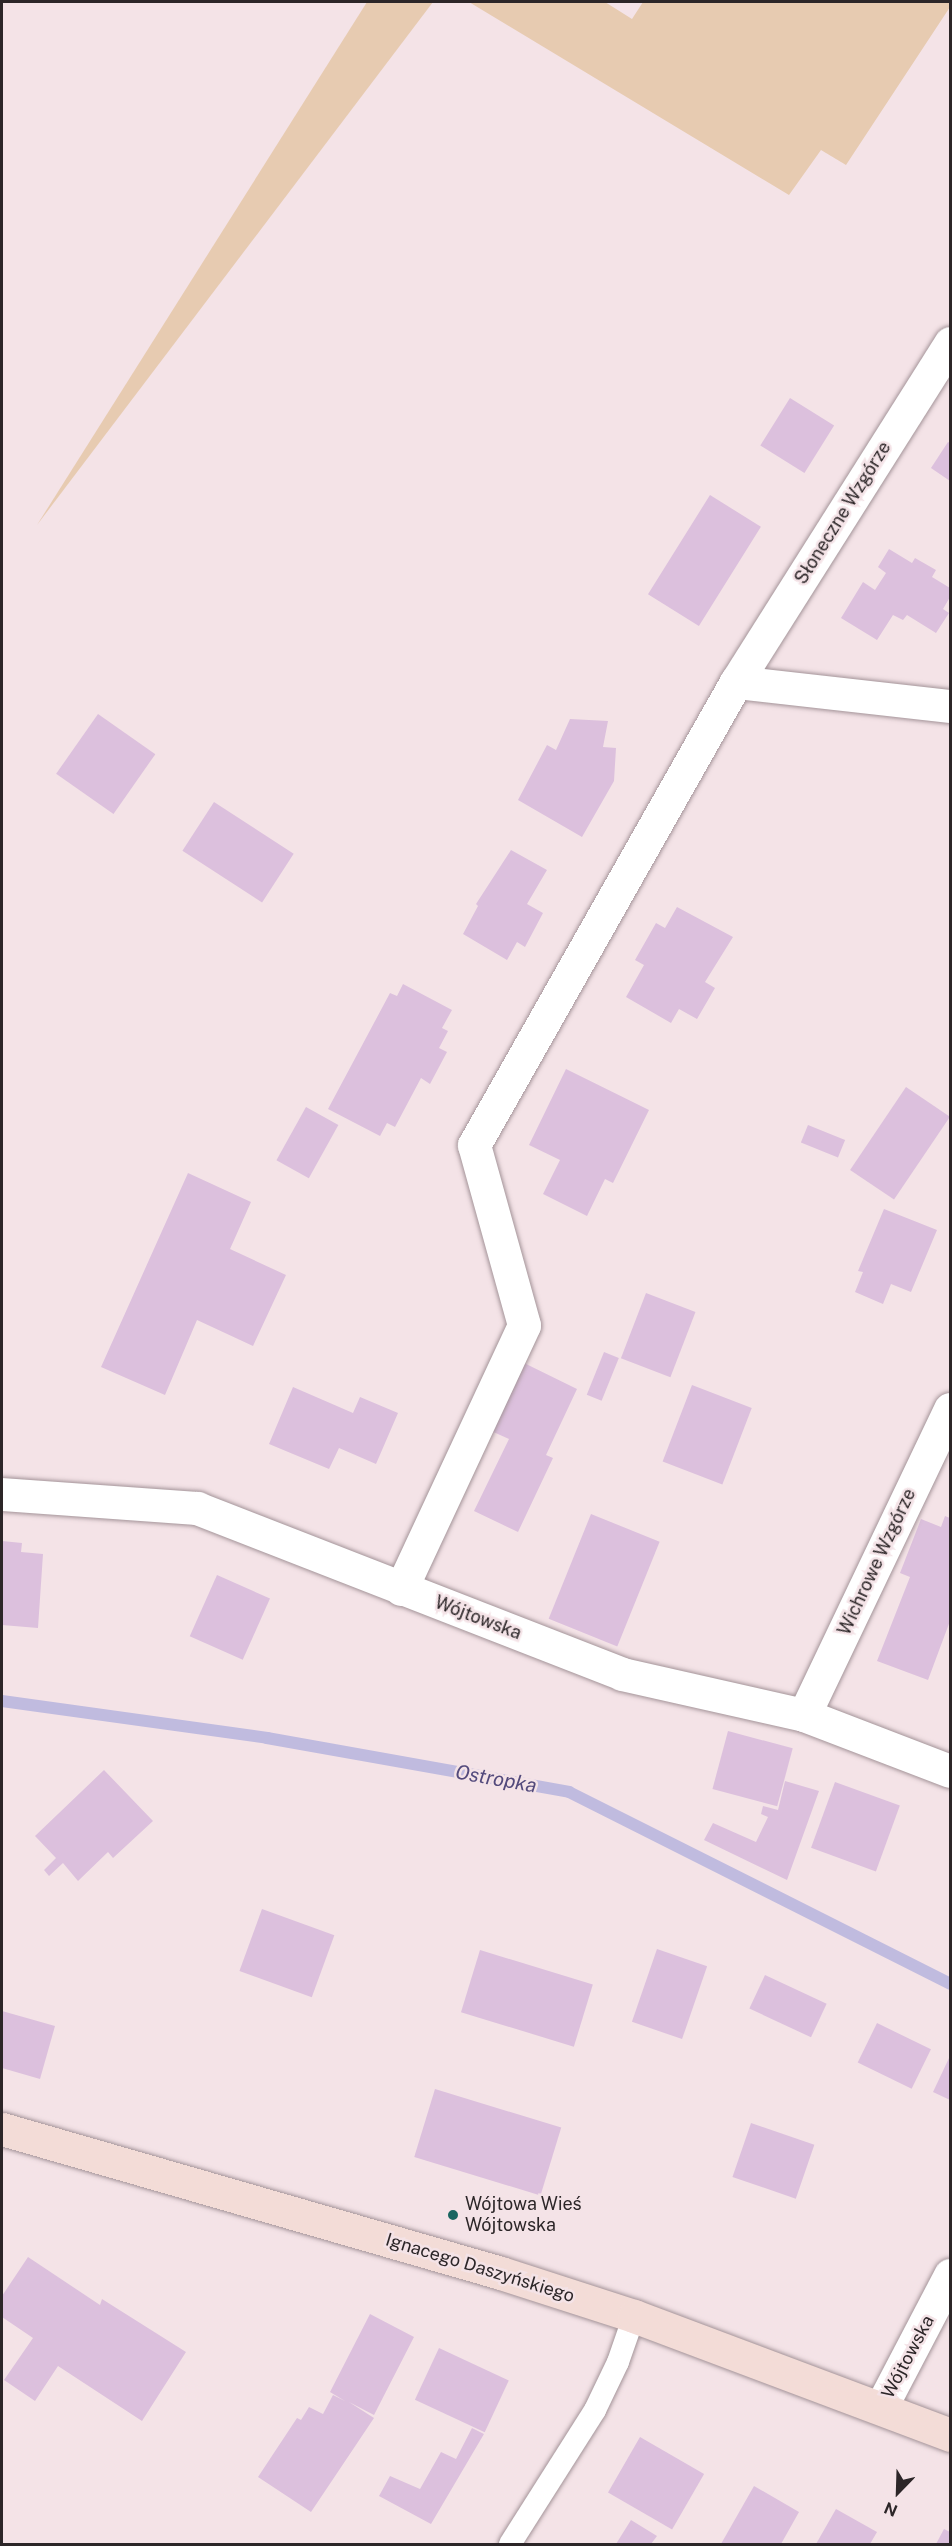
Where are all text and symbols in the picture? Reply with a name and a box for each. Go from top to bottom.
street label: Słoneczne Wzgórze [790,438,896,588]
street label: Wichrowe Wzgórze [833,1485,921,1639]
street label: Wójtowska [432,1592,524,1644]
water label: Ostropka [454,1760,538,1798]
place label: Wójtowa Wieś Wójtowska [465,2194,582,2236]
marker: Wójtowa Wieś Wójtowska [446,2208,460,2222]
street label: Ignacego Daszyńskiego [383,2229,577,2307]
street label: Wójtowska [877,2312,939,2402]
north arrow [868,2462,928,2522]
text: N [881,2498,900,2520]

